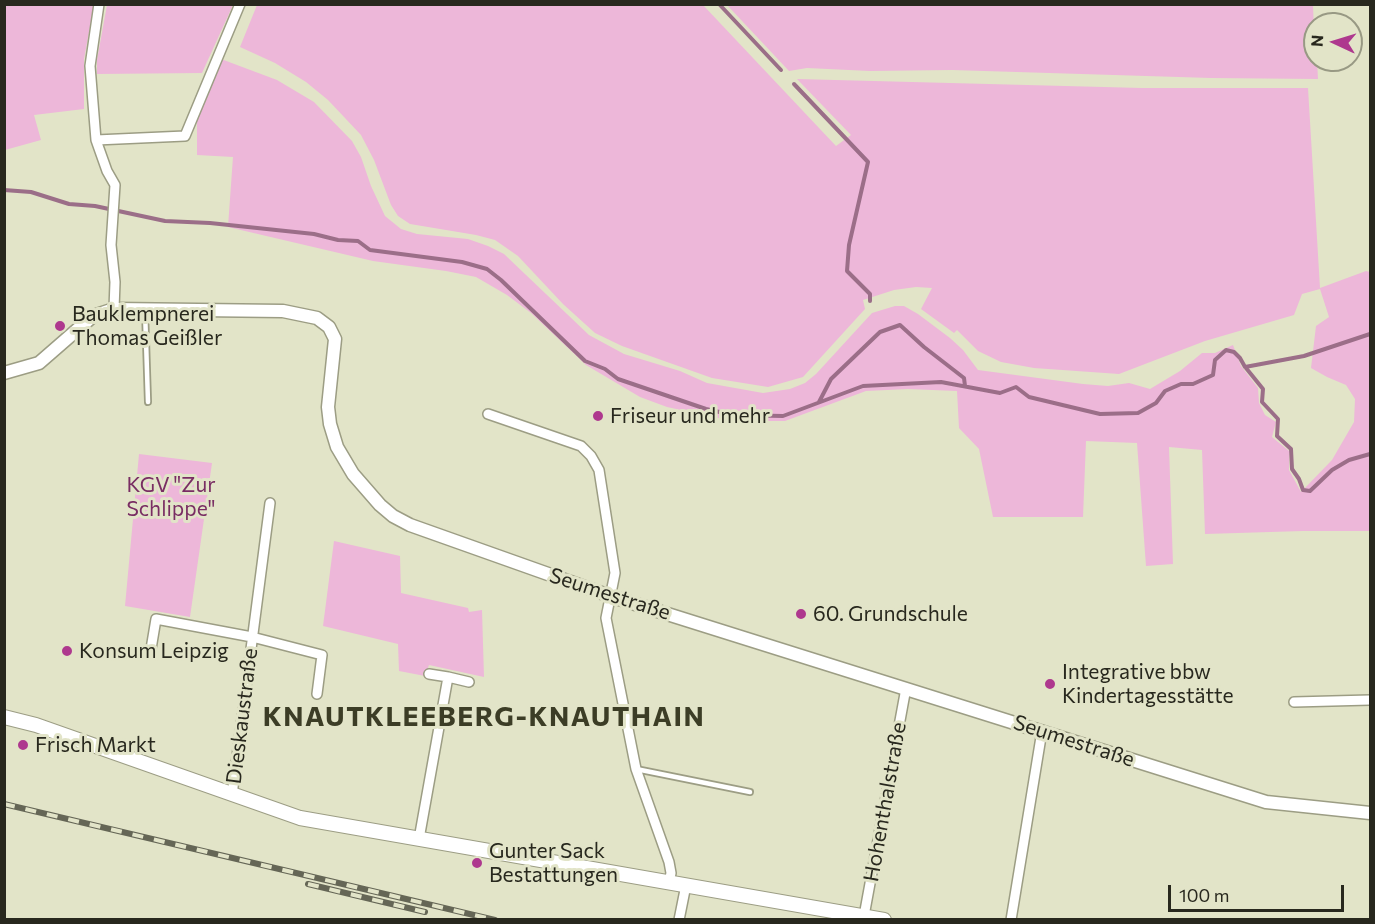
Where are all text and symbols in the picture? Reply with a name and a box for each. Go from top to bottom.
north arrow [1303,12,1363,72]
text: N [1307,34,1326,47]
place label: Bauklempnerei Thomas Geißler [72,301,222,351]
marker: Bauklempnerei Thomas Geißler [53,319,67,333]
place label: Friseur und mehr [610,403,770,429]
marker: Friseur und mehr [591,409,605,423]
park label: KGV "Zur Schlippe" [126,472,216,522]
street label: Seumestraße [546,563,674,625]
place label: 60. Grundschule [813,601,968,627]
marker: 60. Grundschule [794,607,808,621]
place label: Konsum Leipzig [79,638,229,664]
marker: Konsum Leipzig [60,644,74,658]
street label: Dieskaustraße [221,647,263,785]
place label: Integrative bbw Kindertagesstätte [1062,659,1234,709]
marker: Integrative bbw Kindertagesstätte [1043,677,1057,691]
district label: KNAUTKLEEBERG-KNAUTHAIN [263,701,705,733]
street label: Seumestraße [1010,710,1138,772]
street label: Hohenthalstraße [859,720,911,884]
place label: Frisch Markt [35,732,156,758]
marker: Frisch Markt [16,738,30,752]
place label: Gunter Sack Bestattungen [489,838,618,888]
marker: Gunter Sack Bestattungen [470,856,484,870]
scale bar [1171,873,1346,911]
text: 100 m [1179,884,1229,906]

